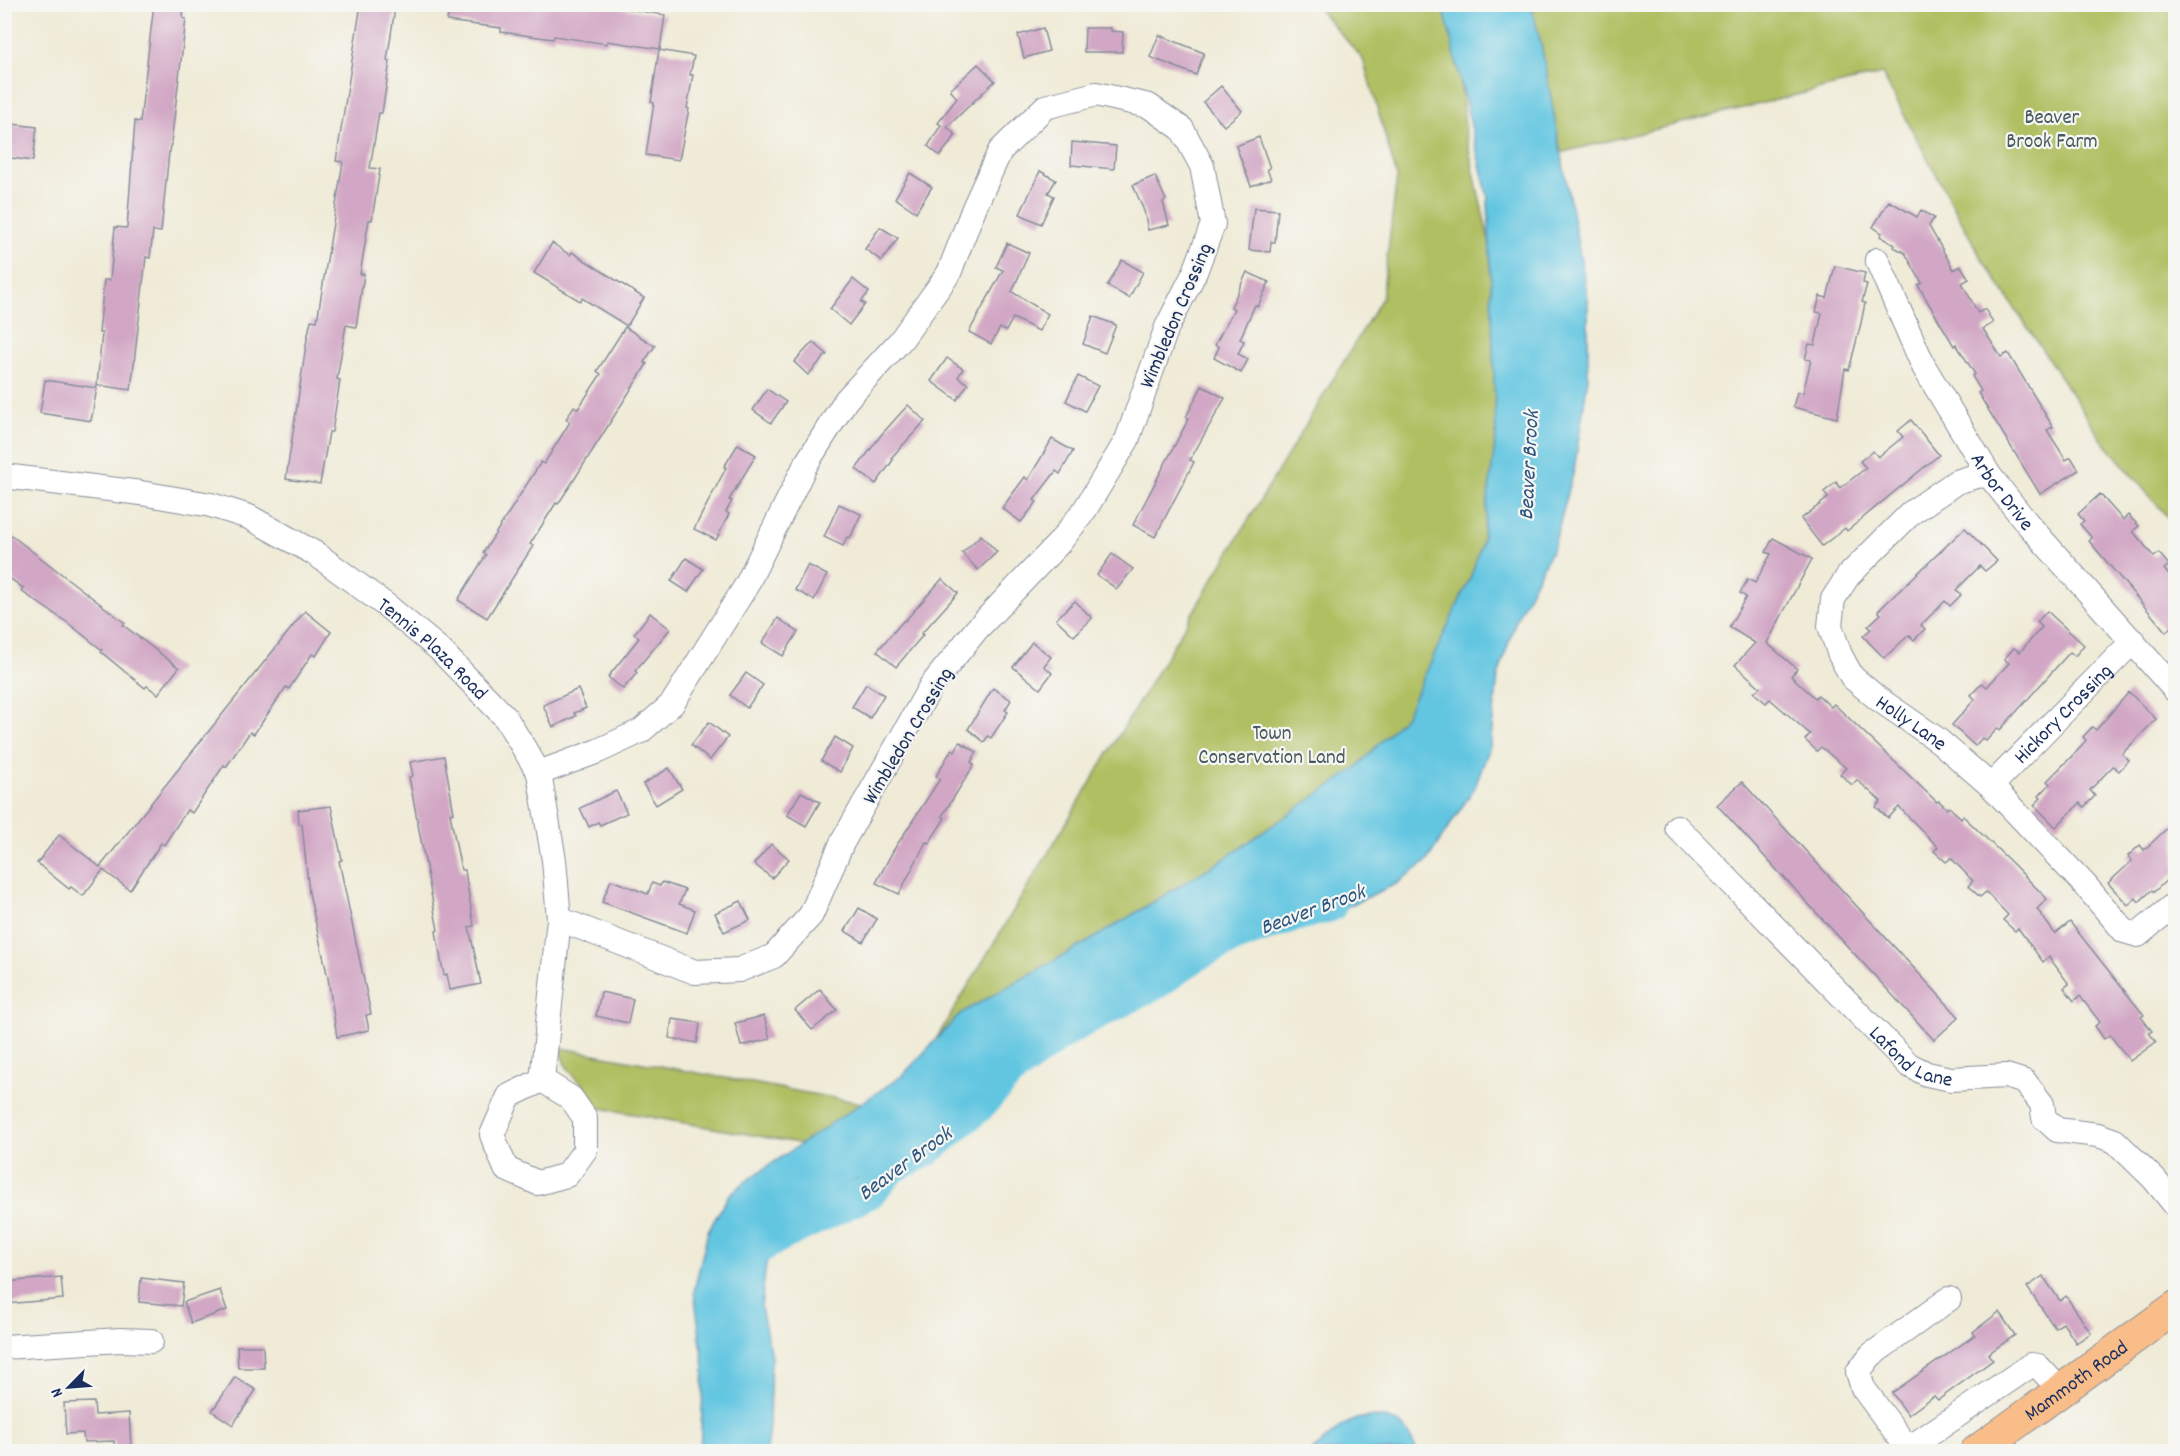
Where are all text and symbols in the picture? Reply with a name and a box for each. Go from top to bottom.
park label: Beaver Brook Farm [2006,104,2098,158]
street label: Wimbledon Crossing [1134,239,1222,394]
water label: Beaver Brook [1512,408,1549,521]
street label: Arbor Drive [1961,448,2039,539]
street label: Tennis Plaza Road [370,592,493,709]
street label: Hickory Crossing [2008,658,2121,772]
street label: Wimbledon Crossing [857,662,962,811]
street label: Holly Lane [1868,689,1952,759]
park label: Town Conservation Land [1198,720,1346,774]
water label: Beaver Brook [1256,877,1372,945]
street label: Lafond Lane [1861,1020,1955,1097]
water label: Beaver Brook [853,1119,961,1210]
street label: Mammoth Road [2019,1334,2135,1430]
north arrow [39,1357,99,1417]
text: N [46,1384,70,1401]

